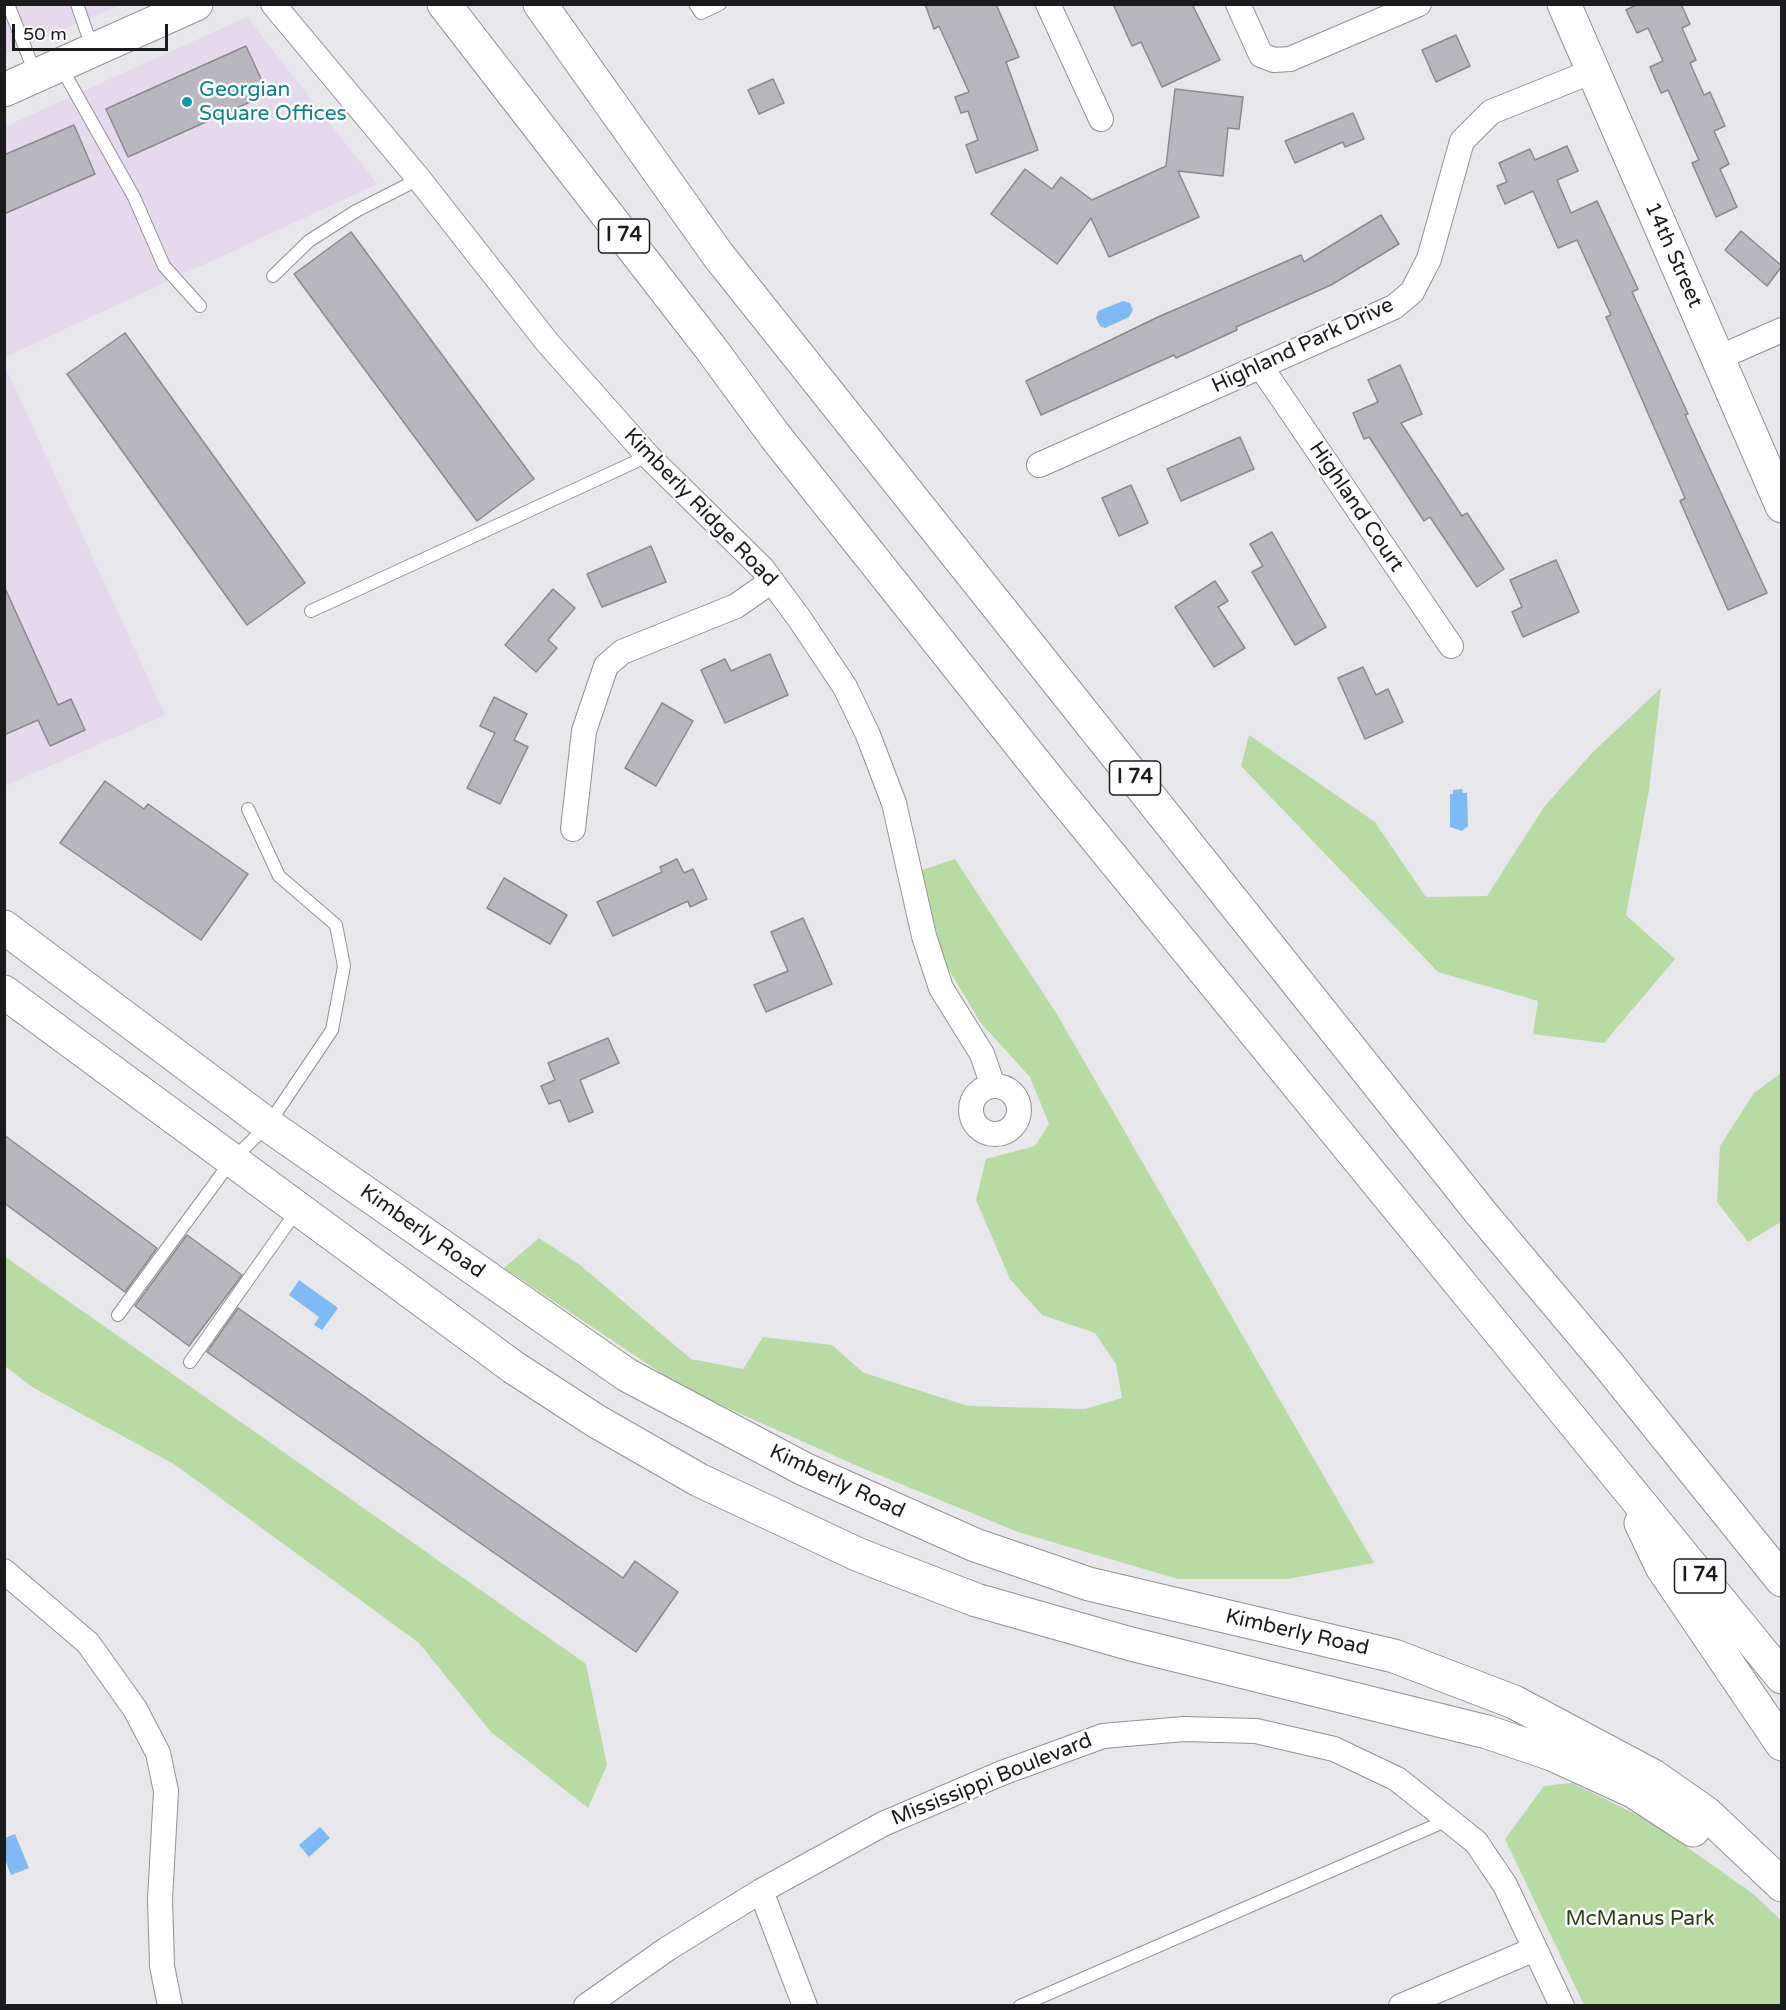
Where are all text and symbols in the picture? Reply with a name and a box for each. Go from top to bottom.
scale bar [15,12,171,50]
text: 50 m [23,23,67,45]
place label: Georgian Square Offices [199,77,347,127]
marker: Georgian Square Offices [180,95,194,109]
street label: 14th Street [1639,198,1707,312]
road number: I 74 [598,219,650,253]
street label: Highland Park Drive [1208,293,1398,399]
street label: Kimberly Ridge Road [618,424,782,592]
street label: Highland Court [1303,437,1409,577]
road number: I 74 [1110,761,1160,795]
street label: Kimberly Road [355,1180,489,1284]
street label: Kimberly Road [765,1440,909,1524]
road number: I 74 [1674,1559,1726,1593]
street label: Kimberly Road [1223,1604,1371,1662]
street label: Mississippi Boulevard [888,1728,1096,1832]
park label: McManus Park [1565,1906,1715,1932]

